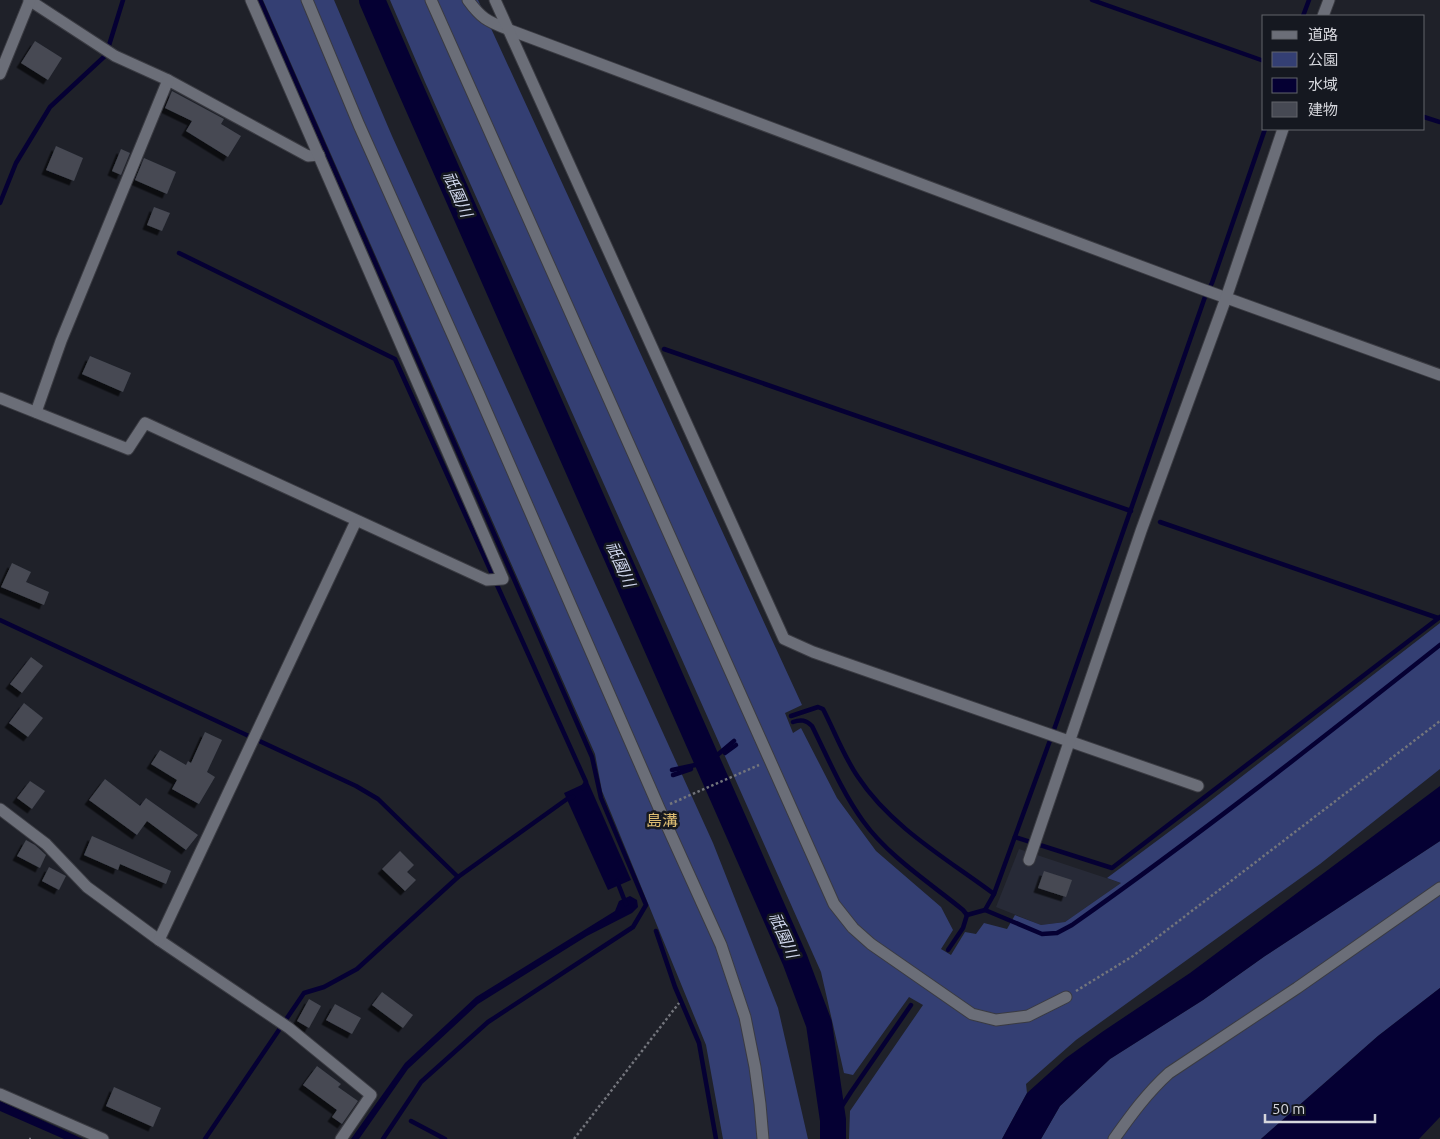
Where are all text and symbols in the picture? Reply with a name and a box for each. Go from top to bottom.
legend [1262,15,1425,130]
text: 道路 [1308,26,1338,43]
text: 公園 [1308,51,1338,68]
text: 水域 [1308,76,1338,93]
text: 建物 [1308,101,1338,118]
water label: 祇園川 [440,168,477,221]
water label: 祇園川 [603,538,640,591]
district label: 島溝 [646,811,678,829]
water label: 祇園川 [766,909,803,962]
scale bar [1265,1092,1375,1124]
text: 50 m [1272,1100,1305,1117]

